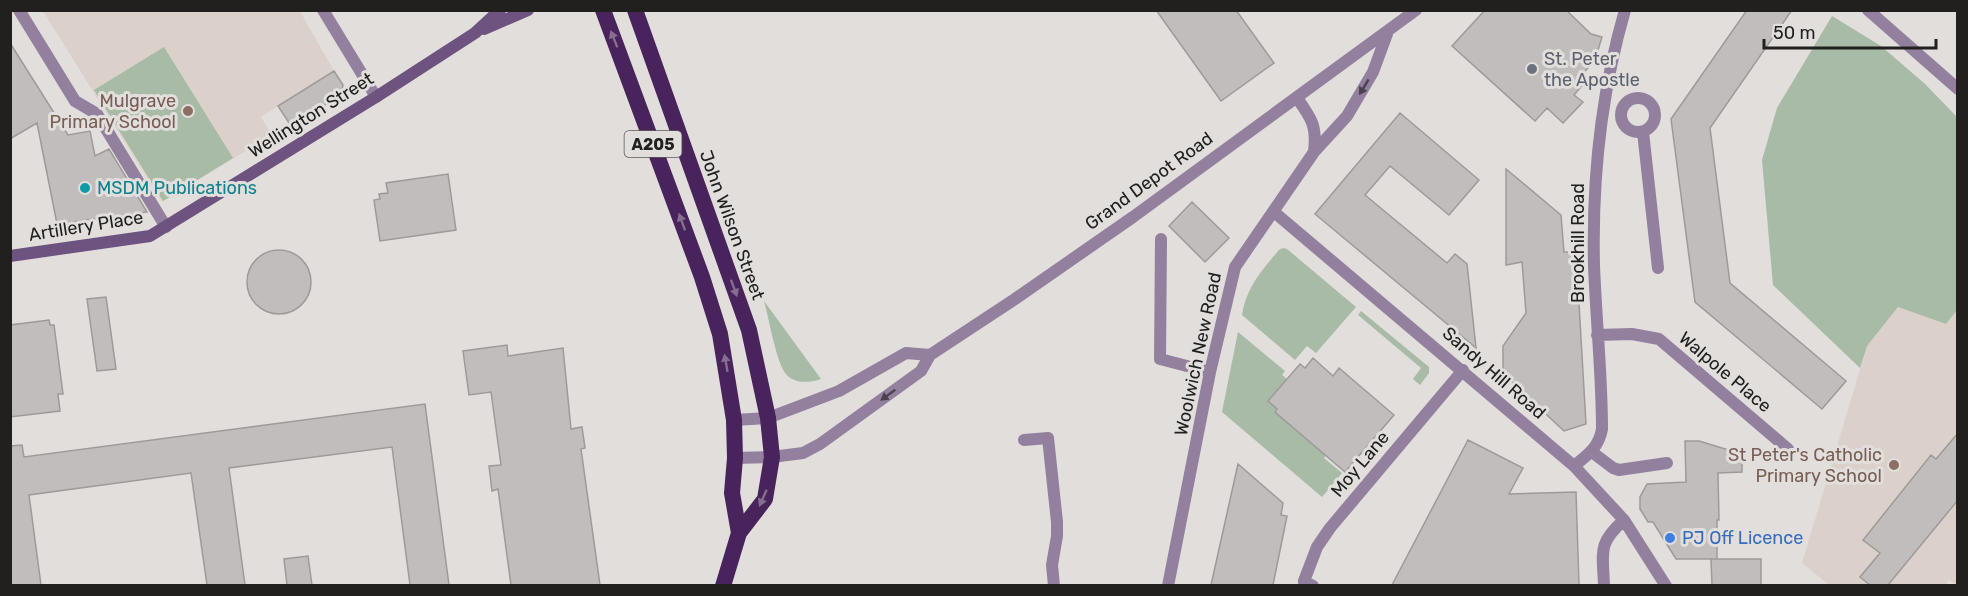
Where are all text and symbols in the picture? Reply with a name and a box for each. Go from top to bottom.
scale bar [1764,12,1936,50]
text: 50 m [1773,22,1816,44]
one-way arrow [609,30,618,48]
place label: St. Peter the Apostle [1544,48,1640,91]
marker: St. Peter the Apostle [1525,62,1539,76]
street label: Wellington Street [244,68,378,162]
one-way arrow [1358,79,1369,95]
place label: Mulgrave Primary School [49,90,176,133]
marker: Mulgrave Primary School [181,104,195,118]
street label: Grand Depot Road [1081,127,1217,235]
road number: A205 [624,131,682,157]
street label: John Wilson Street [695,147,769,303]
place label: MSDM Publications [97,177,257,199]
marker: MSDM Publications [78,181,92,195]
street label: Brookhill Road [1567,183,1589,303]
street label: Artillery Place [27,206,145,246]
one-way arrow [676,213,686,231]
street label: Woolwich New Road [1170,270,1226,438]
one-way arrow [730,279,739,297]
street label: Sandy Hill Road [1438,322,1550,424]
street label: Walpole Place [1674,327,1776,417]
one-way arrow [721,353,730,372]
one-way arrow [881,389,897,401]
street label: Moy Lane [1326,427,1394,501]
place label: St Peter's Catholic Primary School [1728,444,1882,487]
marker: St Peter's Catholic Primary School [1887,458,1901,472]
one-way arrow [758,490,768,508]
place label: PJ Off Licence [1682,527,1803,549]
marker: PJ Off Licence [1663,531,1677,545]

